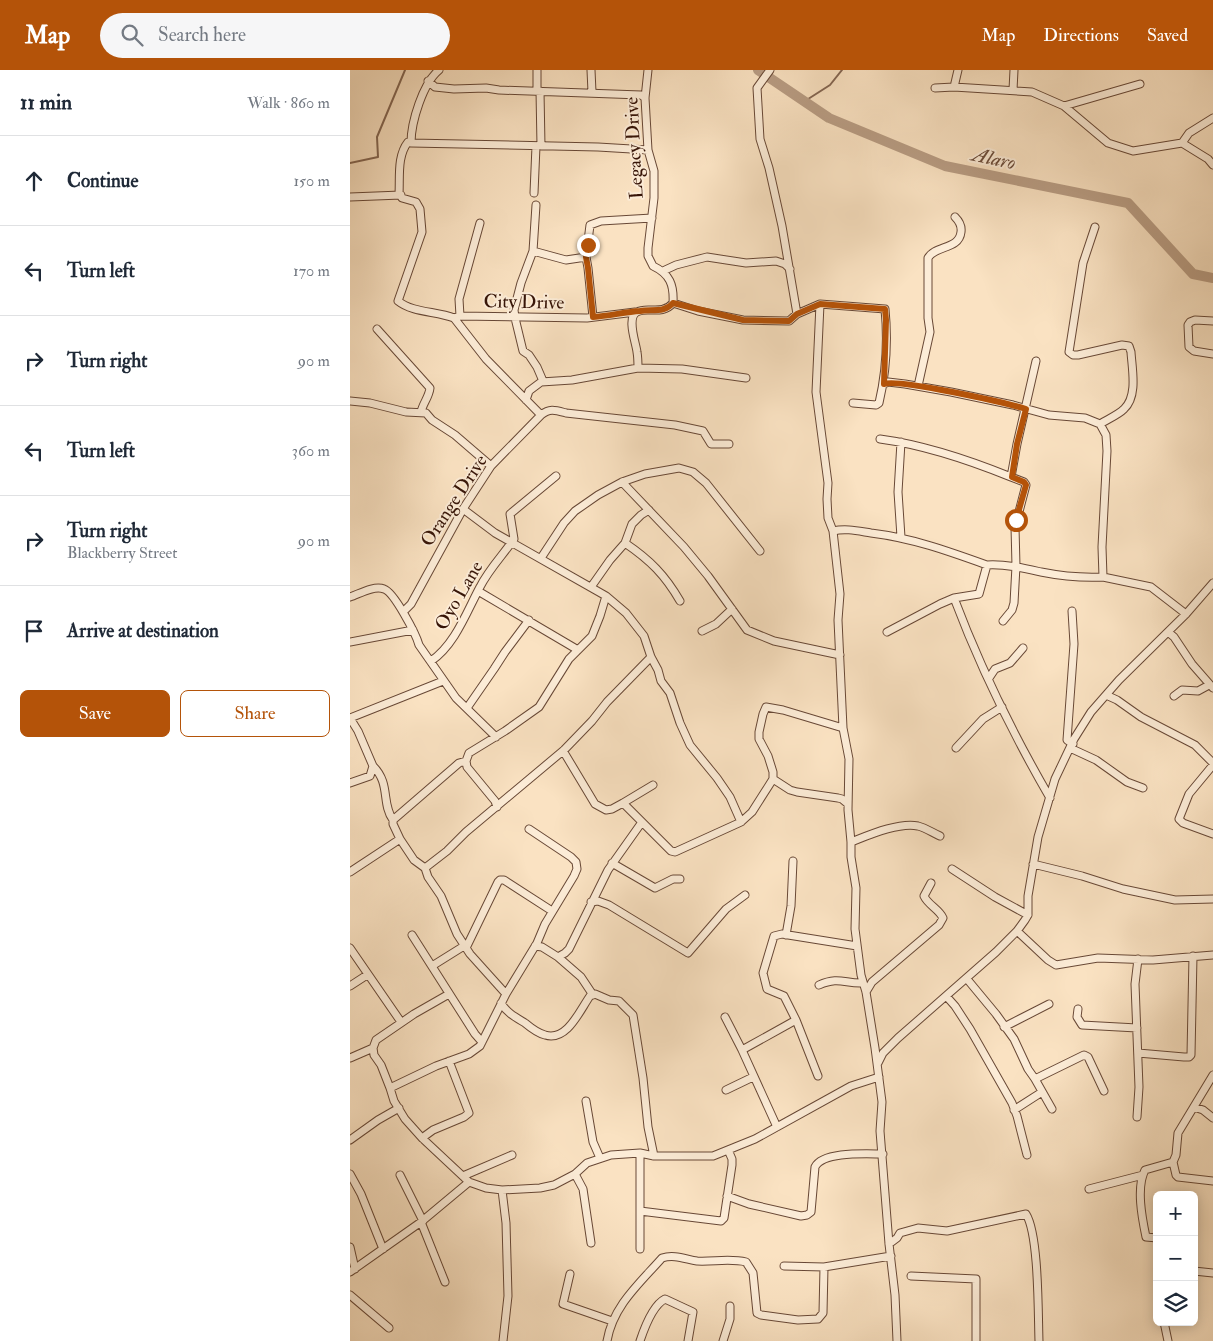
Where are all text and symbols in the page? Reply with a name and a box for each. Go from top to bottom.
search box [100,13,450,58]
text: Map [25,20,70,51]
icon: search [118,21,146,49]
text: Search here [158,23,246,47]
text: Map [982,24,1015,47]
text: Directions [1043,24,1119,47]
text: Saved [1147,24,1188,47]
text: 11 min [20,89,72,116]
text: Walk · 860 m [247,93,330,113]
street label: Legacy Drive [619,96,649,200]
water label: Alaro [968,141,1018,175]
icon: ahead [20,167,48,195]
text: Continue [67,169,138,193]
text: 150 m [293,171,330,191]
route end [577,234,600,257]
icon: left [20,257,48,285]
text: Turn left [67,259,135,283]
text: 170 m [293,261,330,281]
street label: City Drive [483,289,565,315]
icon: right [20,347,48,375]
text: Turn right [67,349,147,373]
text: 90 m [298,351,330,371]
icon: left [20,437,48,465]
text: Turn left [67,439,135,463]
text: 360 m [292,441,330,461]
street label: Orange Drive [415,450,493,551]
route start [1005,509,1028,532]
text: Turn right [67,519,147,543]
icon: right [20,527,48,555]
text: 90 m [298,531,330,551]
text: Blackberry Street [67,543,177,563]
street label: Oyo Lane [429,556,488,634]
icon: arrive [20,617,48,645]
text: Arrive at destination [67,619,219,643]
button: Save [20,690,170,737]
button: Share [180,690,330,737]
map controls [1153,1191,1198,1326]
button: + [1153,1191,1198,1236]
button: − [1153,1236,1198,1281]
button: layers [1153,1281,1198,1326]

